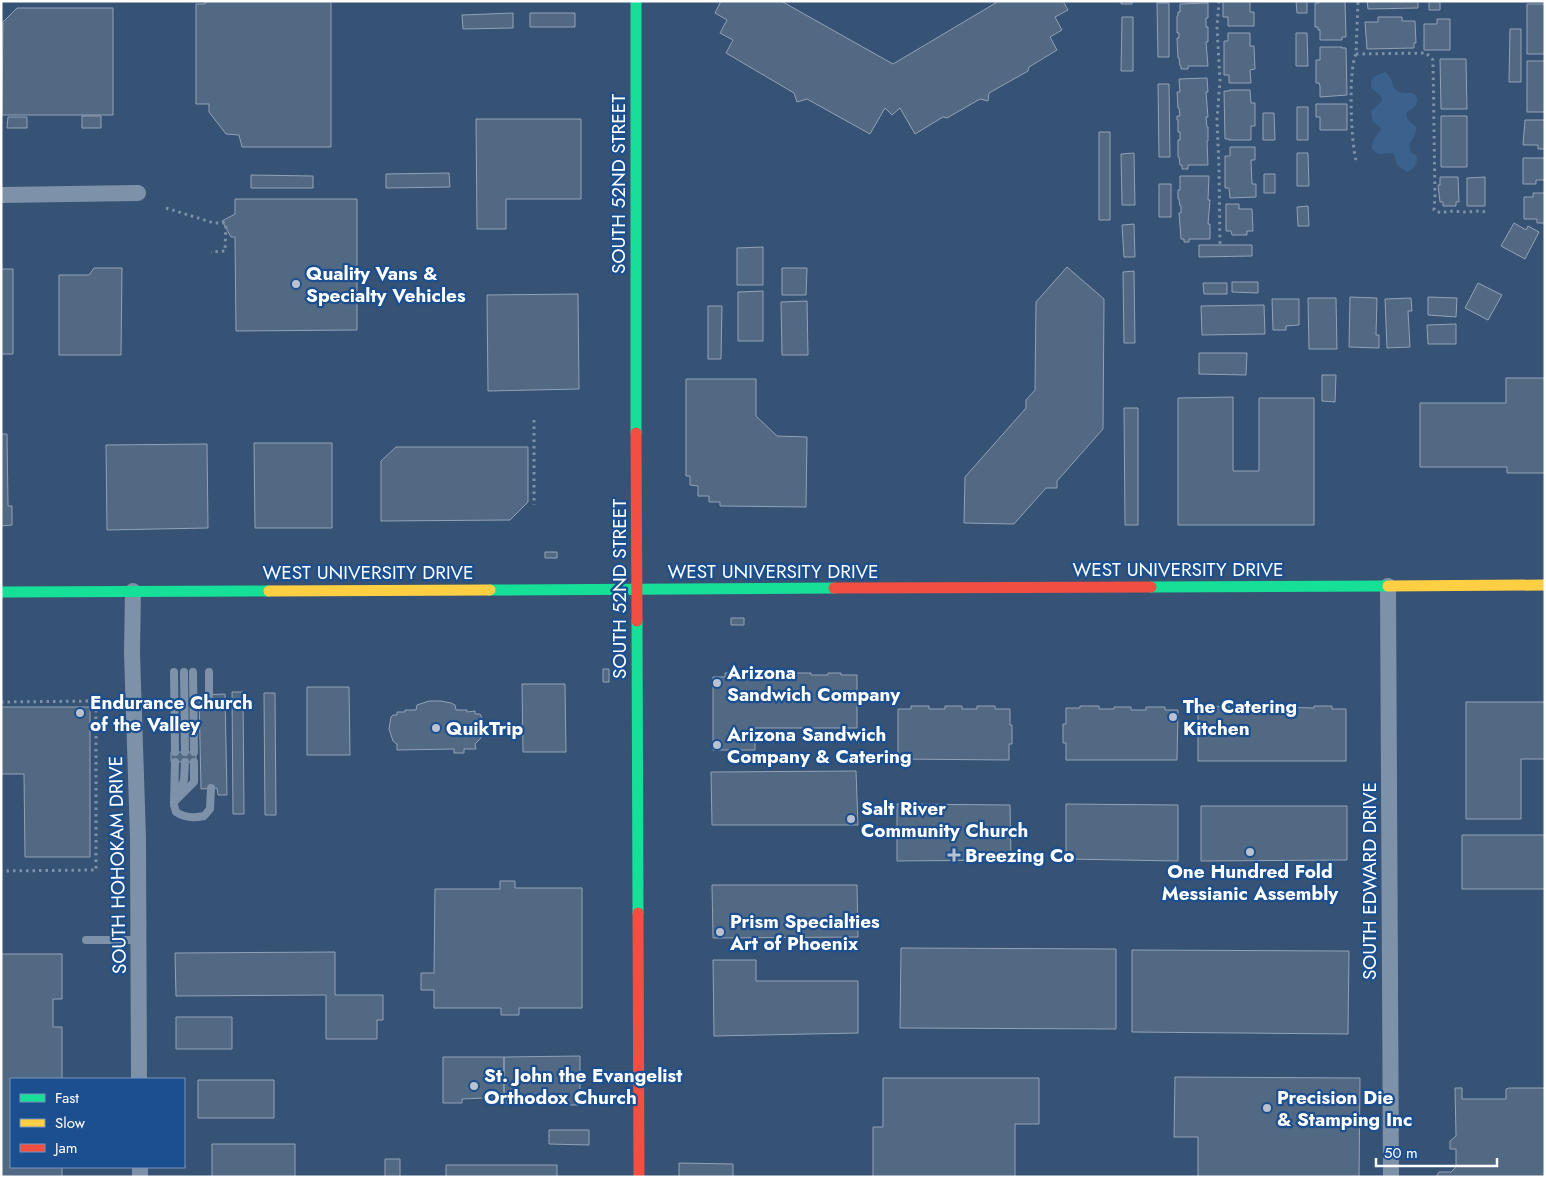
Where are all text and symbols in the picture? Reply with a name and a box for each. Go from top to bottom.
street label: SOUTH 52ND STREET [605,94,632,274]
place label: Quality Vans & Specialty Vehicles [306,260,466,309]
marker: Quality Vans & Specialty Vehicles [290,278,302,290]
street label: SOUTH 52ND STREET [606,499,633,679]
street label: WEST UNIVERSITY DRIVE [1072,556,1284,583]
street label: WEST UNIVERSITY DRIVE [667,558,879,585]
street label: WEST UNIVERSITY DRIVE [262,559,474,586]
place label: Arizona Sandwich Company [726,659,901,708]
marker: Arizona Sandwich Company [711,677,723,689]
place label: Endurance Church of the Valley [90,689,253,738]
place label: The Catering Kitchen [1183,693,1297,742]
marker: Endurance Church of the Valley [74,707,86,719]
marker: The Catering Kitchen [1167,711,1179,723]
place label: QuikTrip [446,715,523,742]
place label: Arizona Sandwich Company & Catering [726,721,912,770]
marker: QuikTrip [430,722,442,734]
marker: Arizona Sandwich Company & Catering [711,739,723,751]
street label: SOUTH HOHOKAM DRIVE [102,756,133,974]
street label: SOUTH EDWARD DRIVE [1356,782,1383,980]
place label: Salt River Community Church [861,795,1028,844]
marker: Salt River Community Church [845,813,857,825]
place label: Breezing Co [965,842,1075,869]
marker: One Hundred Fold Messianic Assembly [1244,846,1256,858]
marker: Breezing Co [947,848,961,862]
place label: One Hundred Fold Messianic Assembly [1162,858,1339,907]
place label: Prism Specialties Art of Phoenix [729,908,880,957]
marker: Prism Specialties Art of Phoenix [714,926,726,938]
place label: St. John the Evangelist Orthodox Church [484,1062,682,1111]
legend [10,1078,185,1168]
marker: St. John the Evangelist Orthodox Church [468,1080,480,1092]
place label: Precision Die & Stamping Inc [1277,1084,1412,1133]
text: Fast [55,1087,79,1109]
marker: Precision Die & Stamping Inc [1261,1102,1273,1114]
text: Slow [55,1112,86,1134]
scale bar [1376,1136,1497,1168]
text: Jam [53,1137,78,1159]
text: 50 m [1384,1142,1418,1164]

